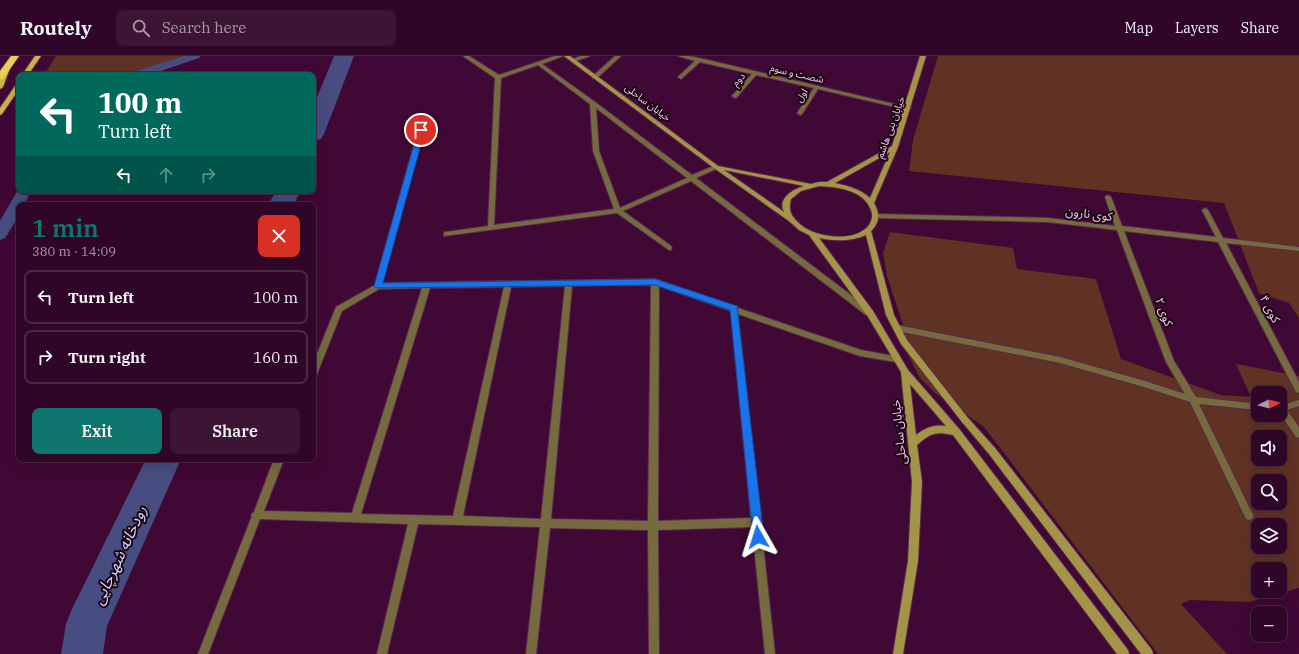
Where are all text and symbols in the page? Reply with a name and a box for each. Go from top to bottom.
search box [116,10,396,46]
text: Routely [20,16,92,40]
icon: search [130,17,152,39]
text: Search here [162,18,246,37]
text: Map [1125,19,1153,37]
text: Layers [1175,19,1219,37]
text: Share [1241,19,1279,37]
street label: شصت و سوم [768,61,825,88]
street label: دوم [729,70,750,90]
street label: خیابان ساحلی [622,81,673,124]
text: 100 m [98,84,182,121]
street label: اول [792,86,811,105]
icon: left [32,88,84,140]
street label: خیابان بنی هاشم [873,94,909,160]
pin [404,113,438,147]
icon: arrive [410,119,432,141]
text: Turn left [98,120,172,143]
icon: left [113,164,135,186]
icon: ahead [155,164,177,186]
icon: right [197,164,219,186]
street label: کوی نارون [1065,203,1114,224]
text: 1 min [32,212,99,244]
button: close [258,215,300,257]
text: 380 m · 14:09 [32,243,116,260]
icon: left [34,286,56,308]
text: Turn left [68,288,134,307]
text: 100 m [253,288,298,307]
street label: کوی ۴ [1257,292,1284,326]
street label: کوی ۲ [1152,295,1177,329]
icon: right [34,346,56,368]
text: Turn right [68,348,146,367]
text: 160 m [253,348,298,367]
north arrow [1251,386,1287,422]
map controls [1251,386,1287,642]
street label: خیابان ساحلی [888,399,909,465]
button: Exit [32,408,162,454]
button: Share [170,408,300,454]
button: sound [1251,430,1287,466]
button: search [1251,474,1287,510]
water label: رودخانه شهرچایی [87,502,152,608]
position arrow [737,516,779,558]
button: layers [1251,518,1287,554]
button: + [1251,562,1287,598]
button: − [1251,606,1287,642]

